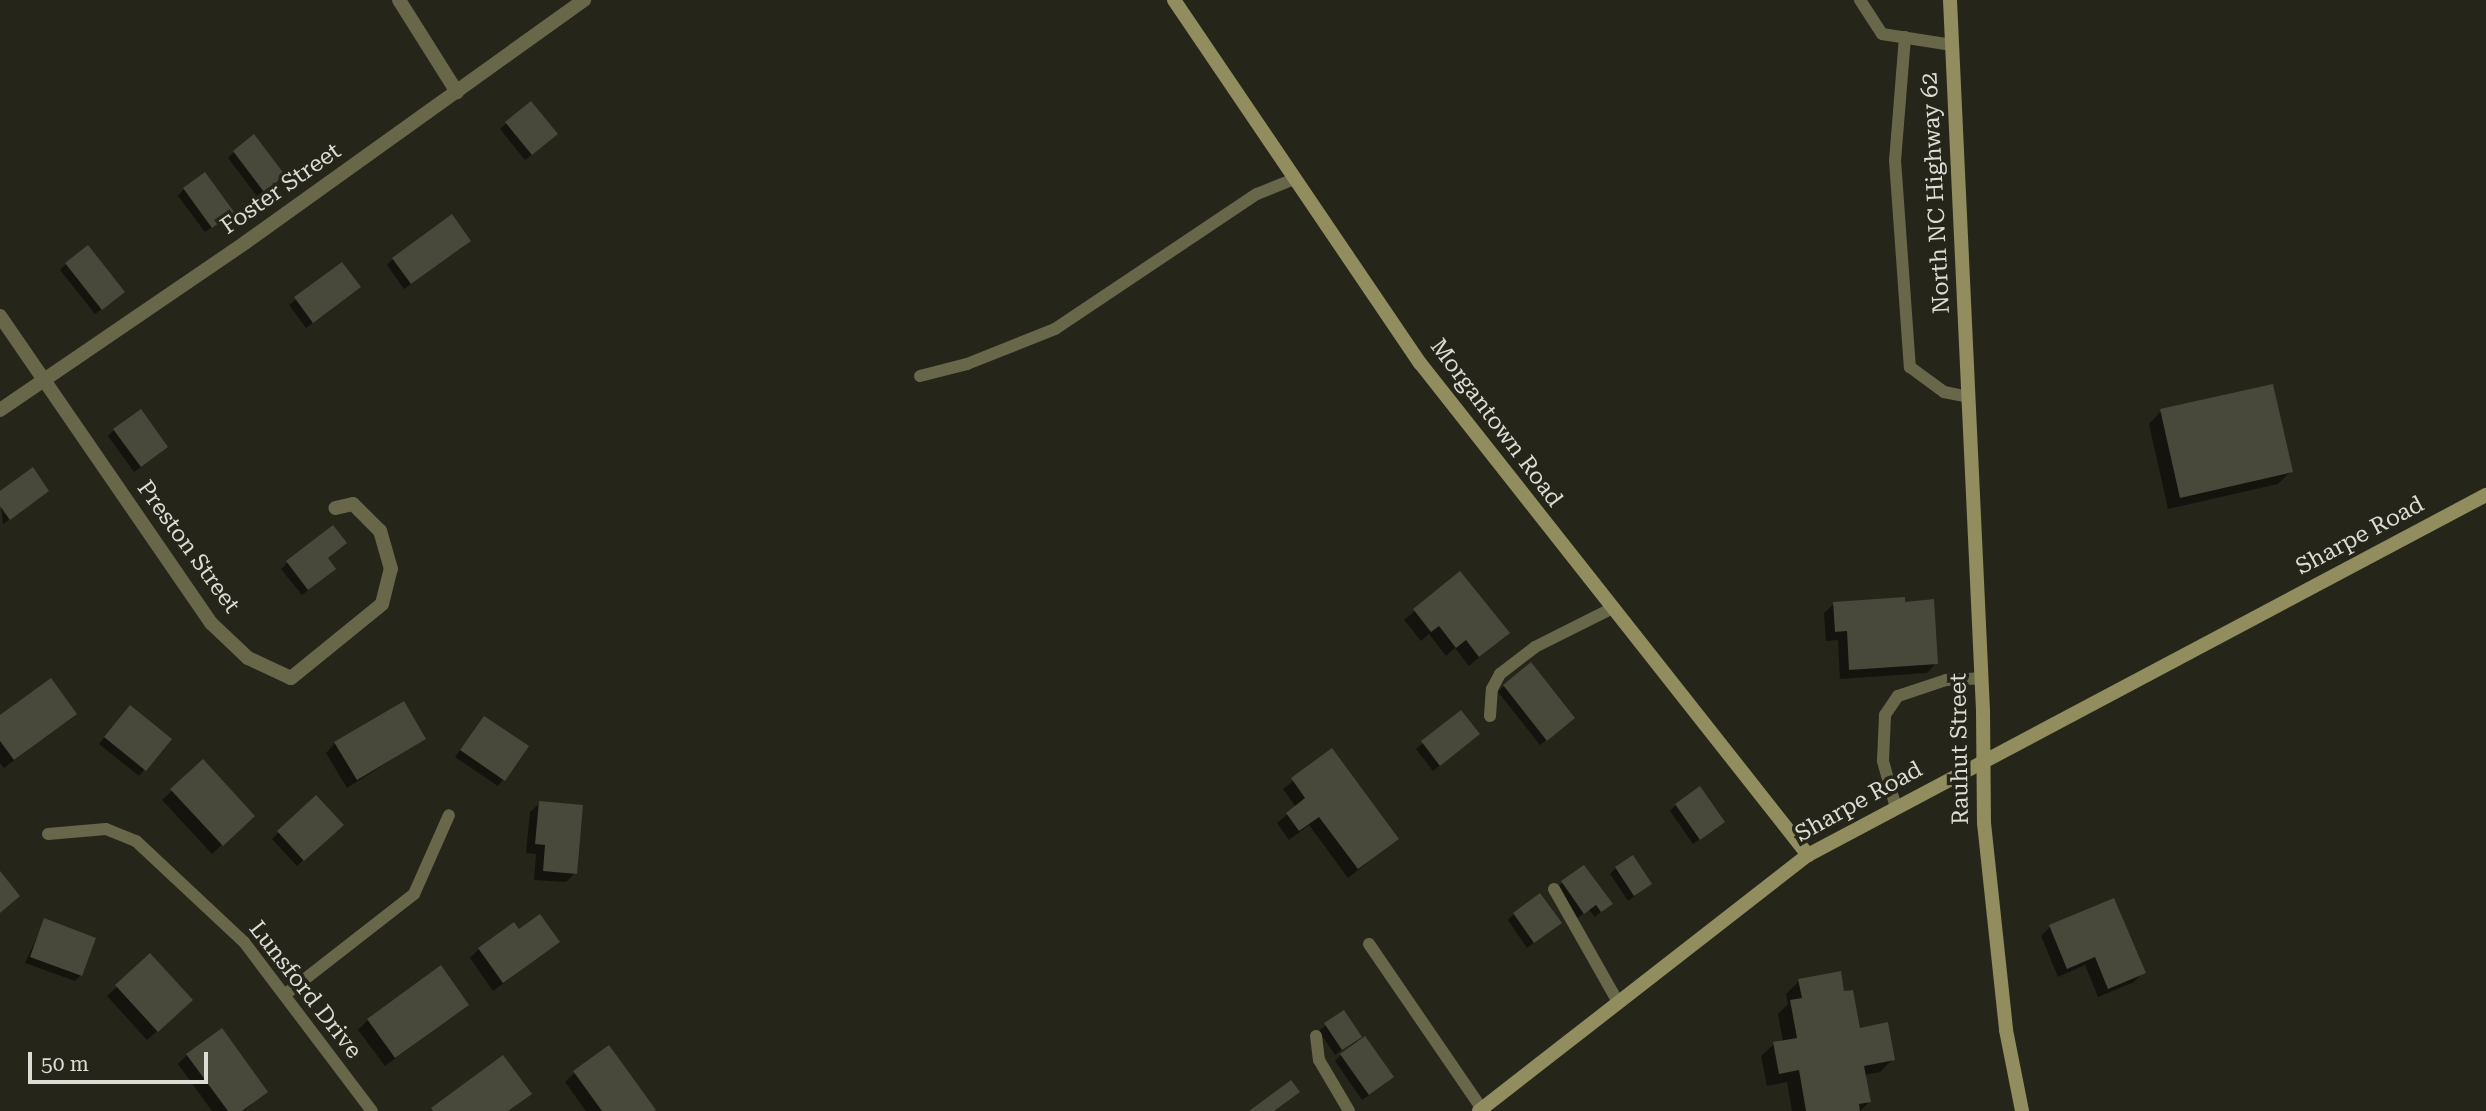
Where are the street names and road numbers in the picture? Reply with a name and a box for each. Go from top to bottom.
street label: North NC Highway 62 [1916,71,1956,315]
street label: Foster Street [216,138,346,240]
street label: Morgantown Road [1424,334,1568,512]
street label: Preston Street [131,475,245,619]
street label: Sharpe Road [2291,491,2429,581]
street label: Rauhut Street [1945,673,1975,825]
street label: Sharpe Road [1791,756,1927,848]
street label: Lunsford Drive [243,916,367,1064]

